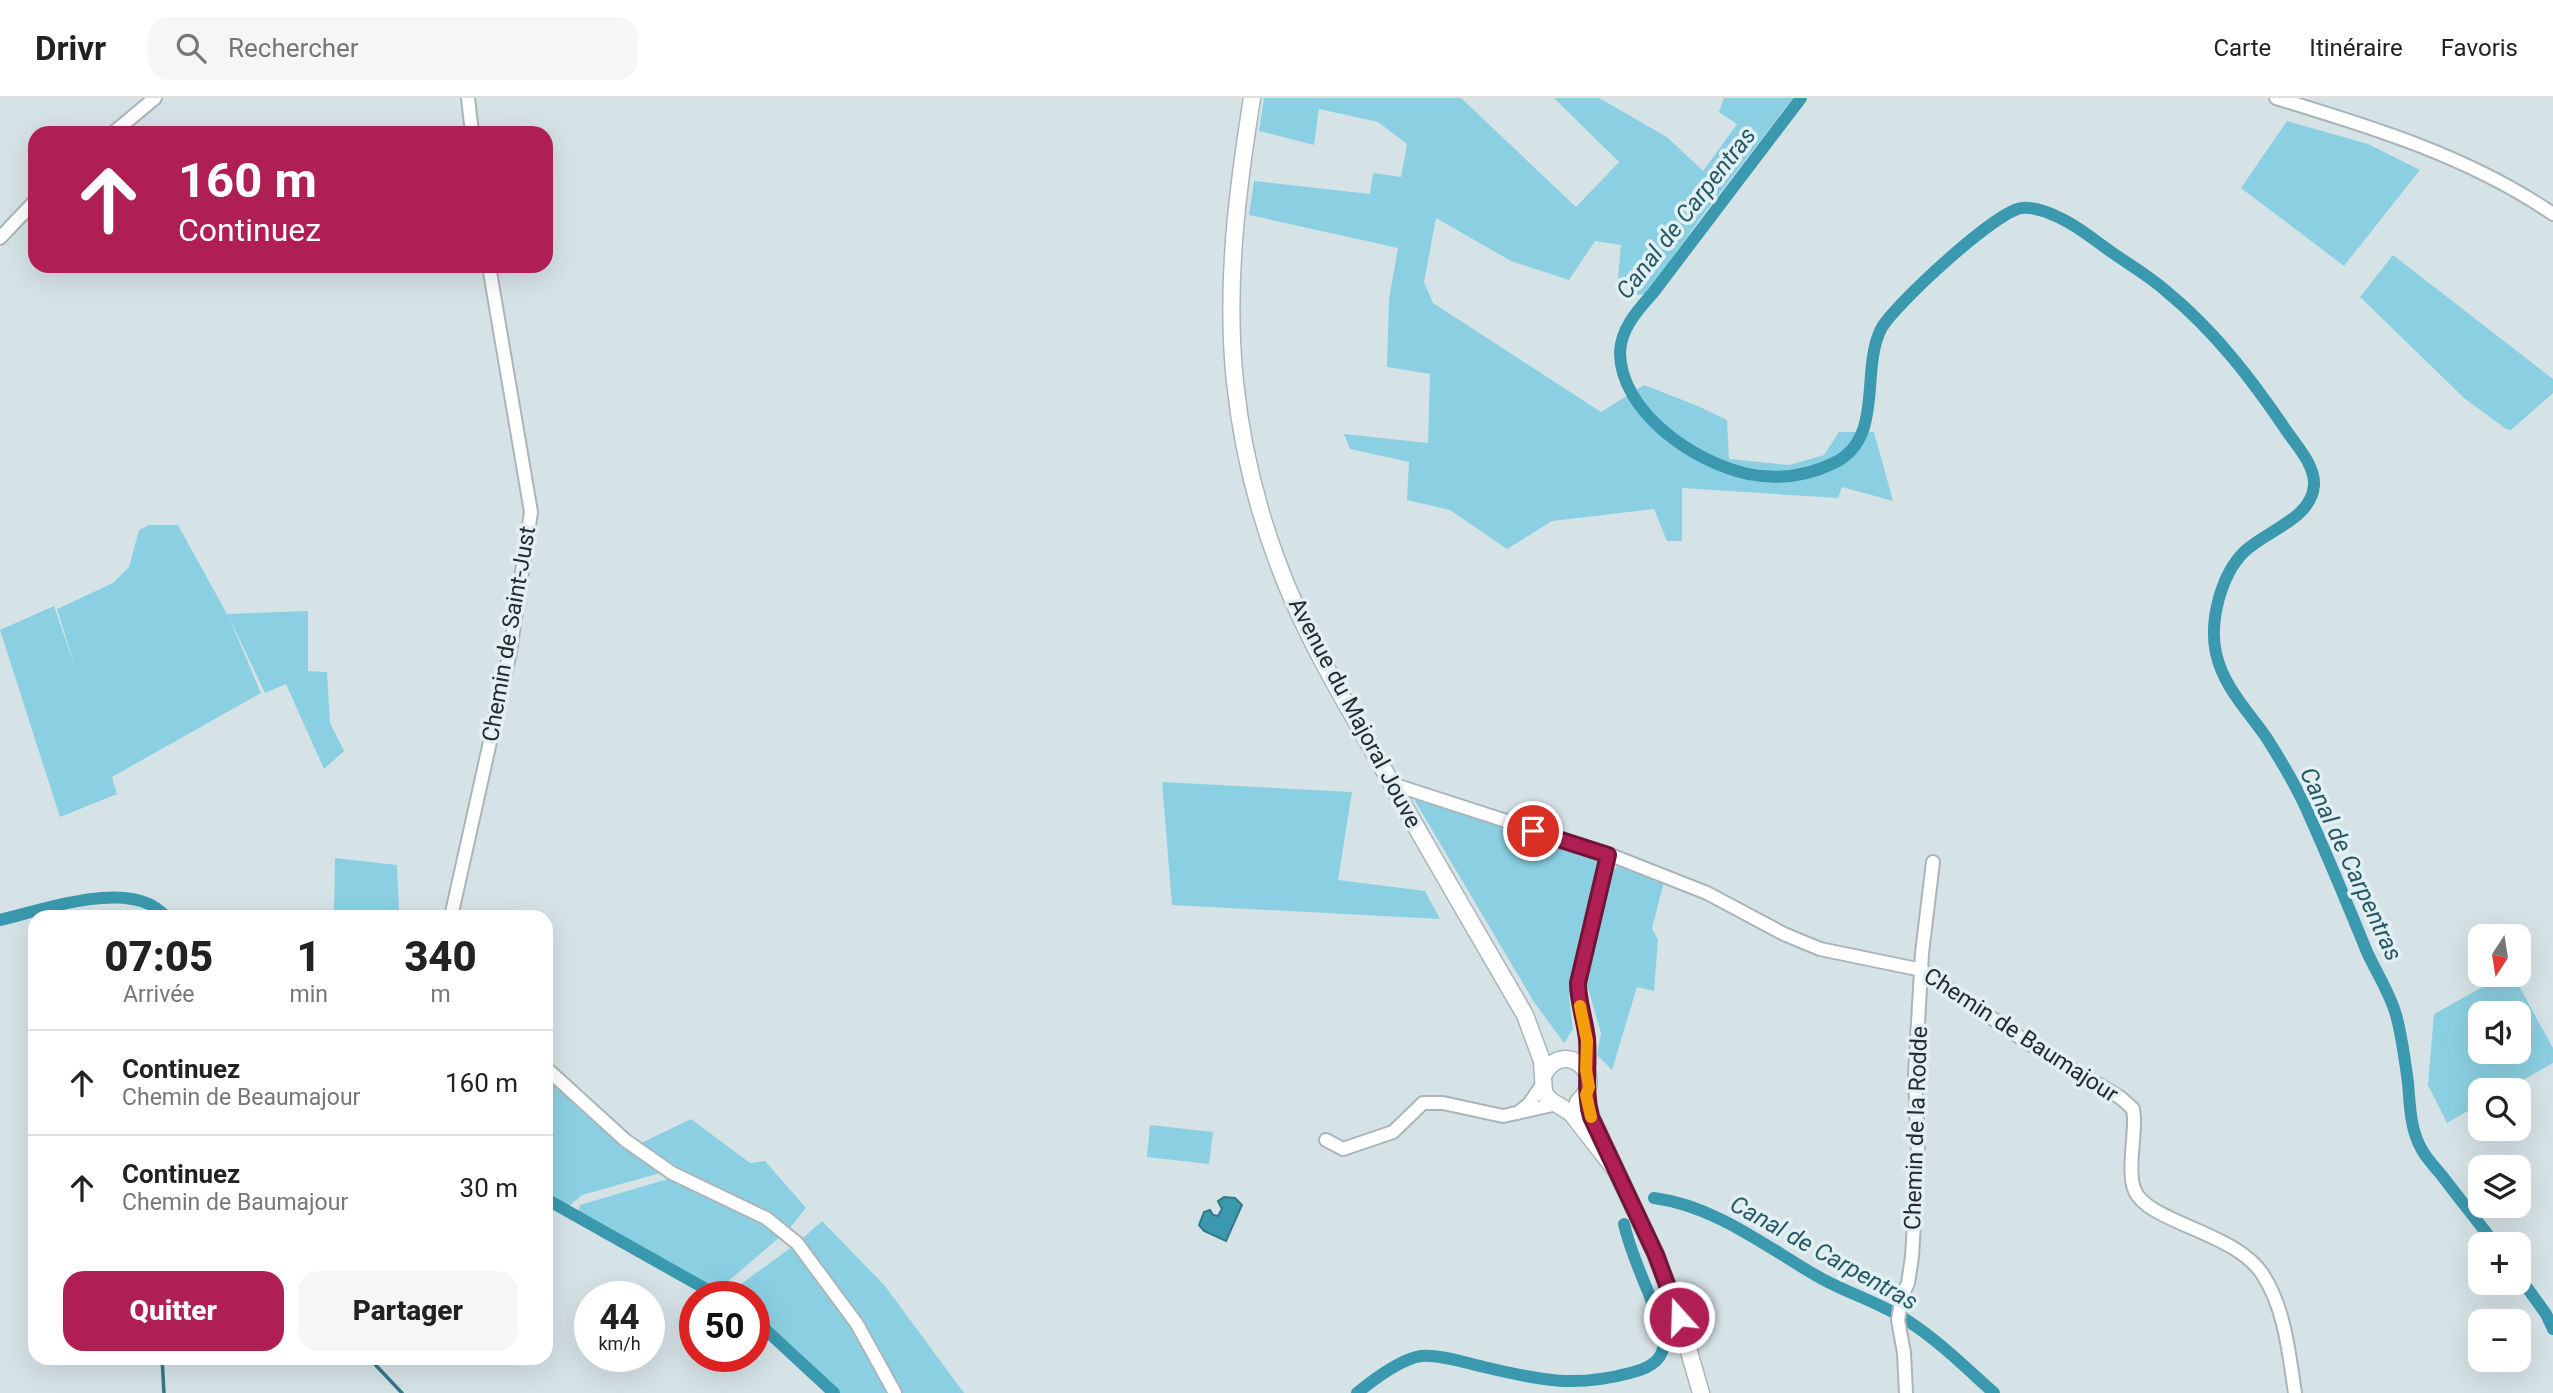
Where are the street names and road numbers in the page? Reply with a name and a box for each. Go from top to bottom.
street label: Chemin de Saint-Just [477,524,541,744]
street label: Avenue du Majoral Jouve [1283,593,1427,833]
street label: Chemin de Baumajour [1919,962,2123,1108]
street label: Chemin de la Rodde [1899,1026,1933,1230]

